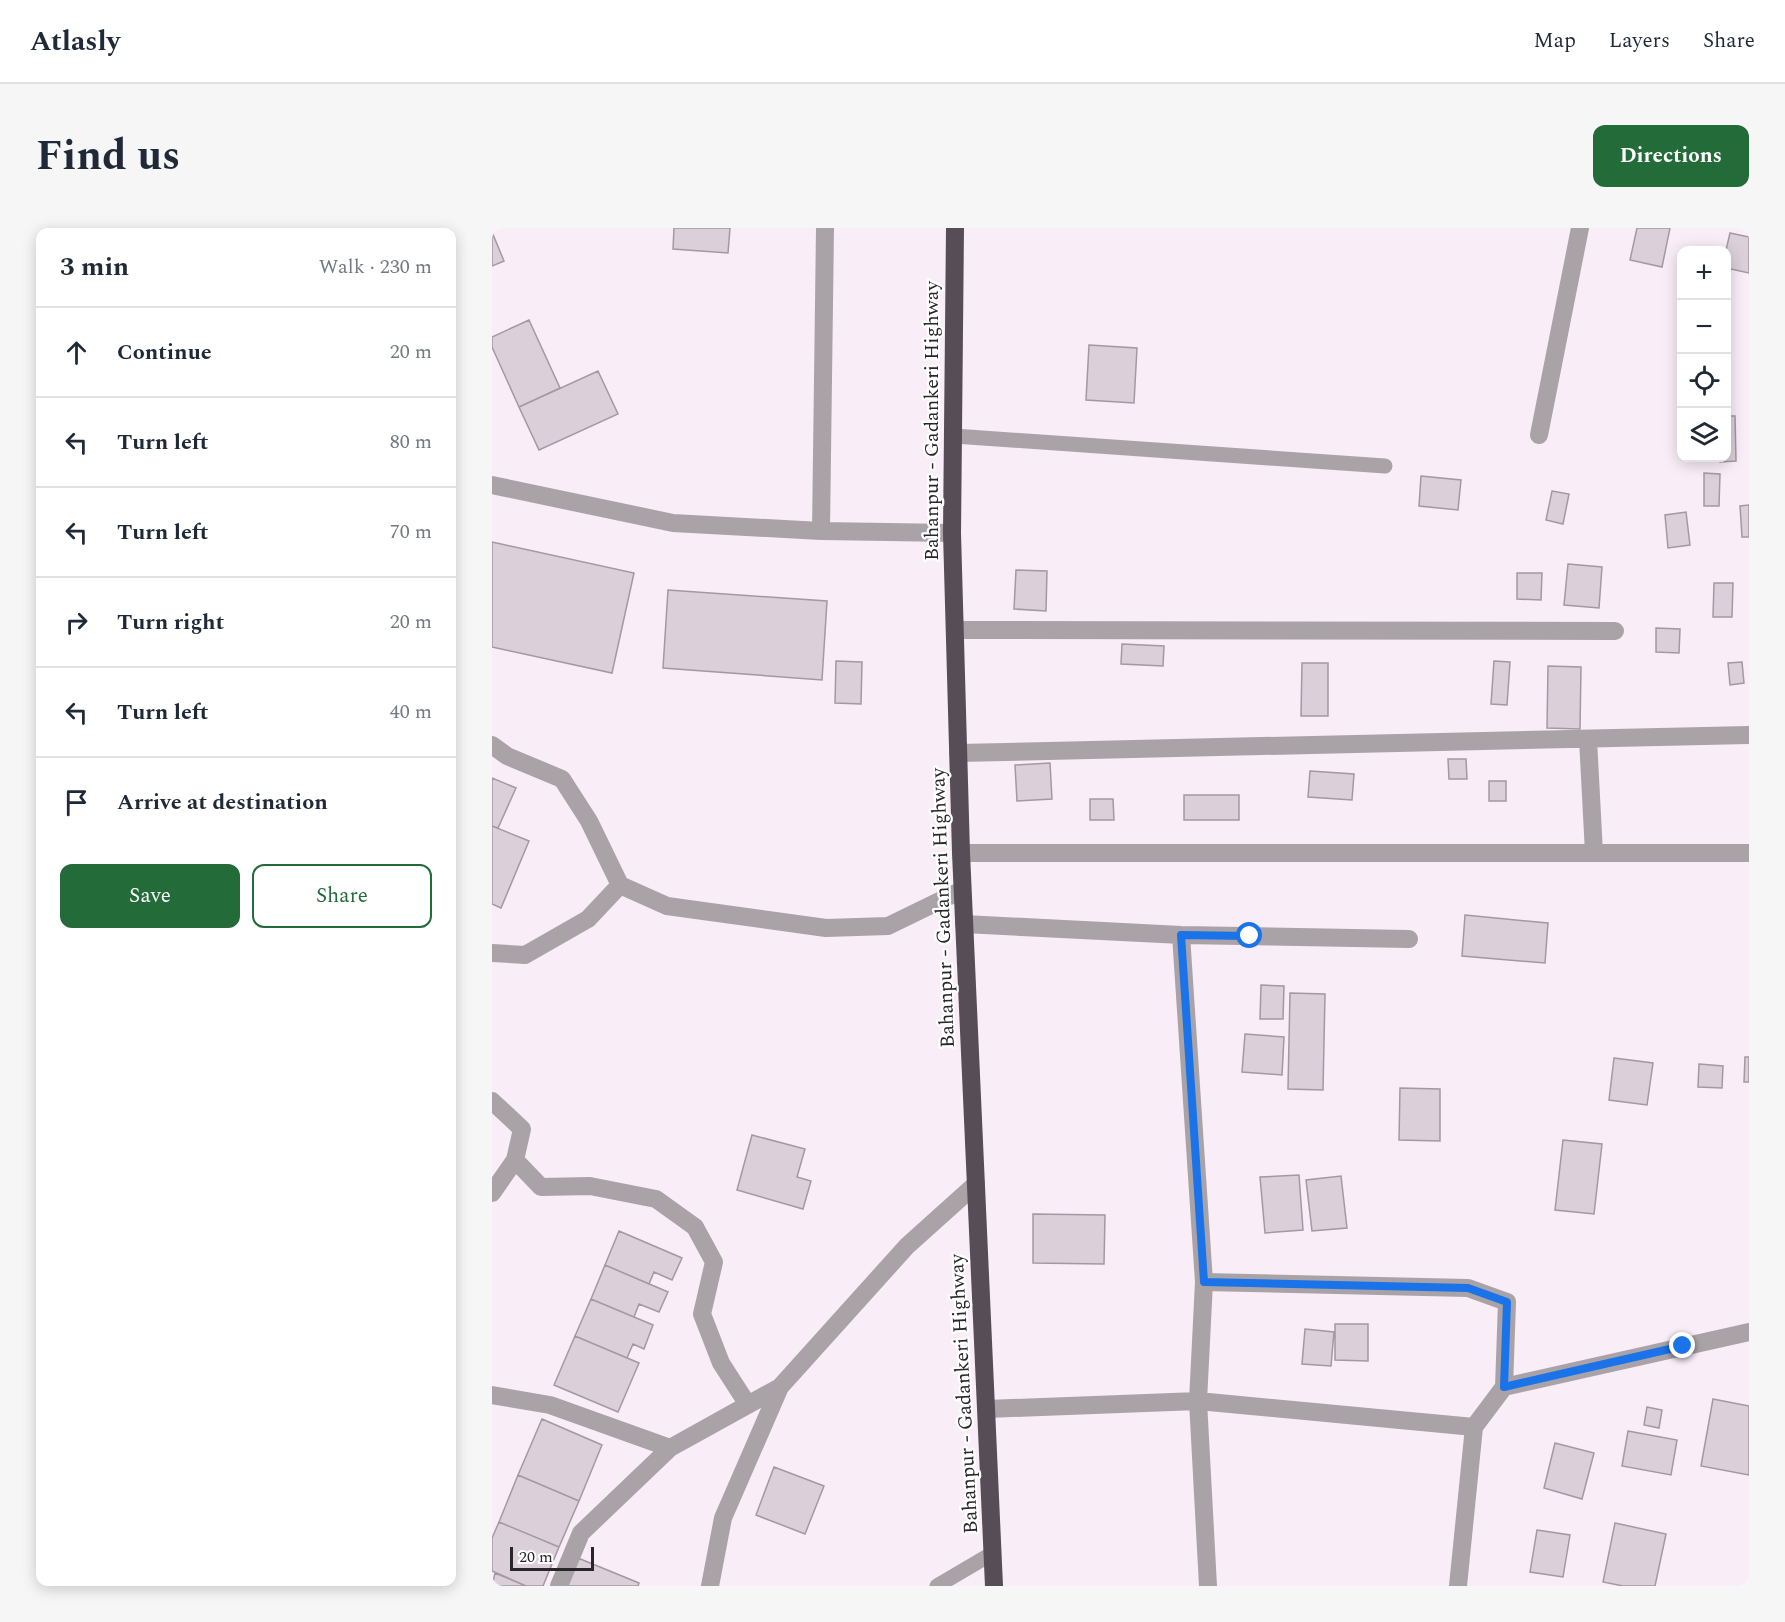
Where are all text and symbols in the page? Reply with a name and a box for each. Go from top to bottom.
text: Atlasly [30,20,120,63]
text: Map [1534,25,1576,57]
text: Layers [1609,25,1670,57]
text: Share [1703,25,1755,57]
text: Find us [36,125,180,188]
button: Directions [1593,125,1749,187]
map controls [1677,246,1731,462]
button: + [1677,246,1731,300]
text: 3 min [60,247,129,287]
text: Walk · 230 m [319,252,432,282]
street label: Bahanpur - Gadankeri Highway [917,280,947,561]
button: − [1677,300,1731,354]
icon: ahead [60,336,93,369]
text: Continue [117,336,212,369]
text: 20 m [390,337,432,367]
button: locate [1677,354,1731,408]
button: layers [1677,408,1731,462]
icon: left [60,426,93,459]
text: Turn left [117,426,209,459]
text: 80 m [390,427,432,457]
icon: left [60,516,93,549]
text: Turn left [117,516,209,549]
text: 70 m [390,517,432,547]
icon: right [60,606,93,639]
text: Turn right [117,606,224,639]
text: 20 m [390,607,432,637]
icon: left [60,696,93,729]
text: Turn left [117,696,209,729]
text: 40 m [390,697,432,727]
street label: Bahanpur - Gadankeri Highway [923,766,963,1048]
icon: arrive [60,786,93,819]
text: Arrive at destination [117,786,328,819]
button: Save [60,864,240,928]
button: Share [252,864,432,928]
route start [1236,922,1262,948]
street label: Bahanpur - Gadankeri Highway [942,1252,986,1535]
route end [1669,1332,1695,1358]
scale bar [510,1544,594,1572]
text: 20 m [519,1545,553,1569]

